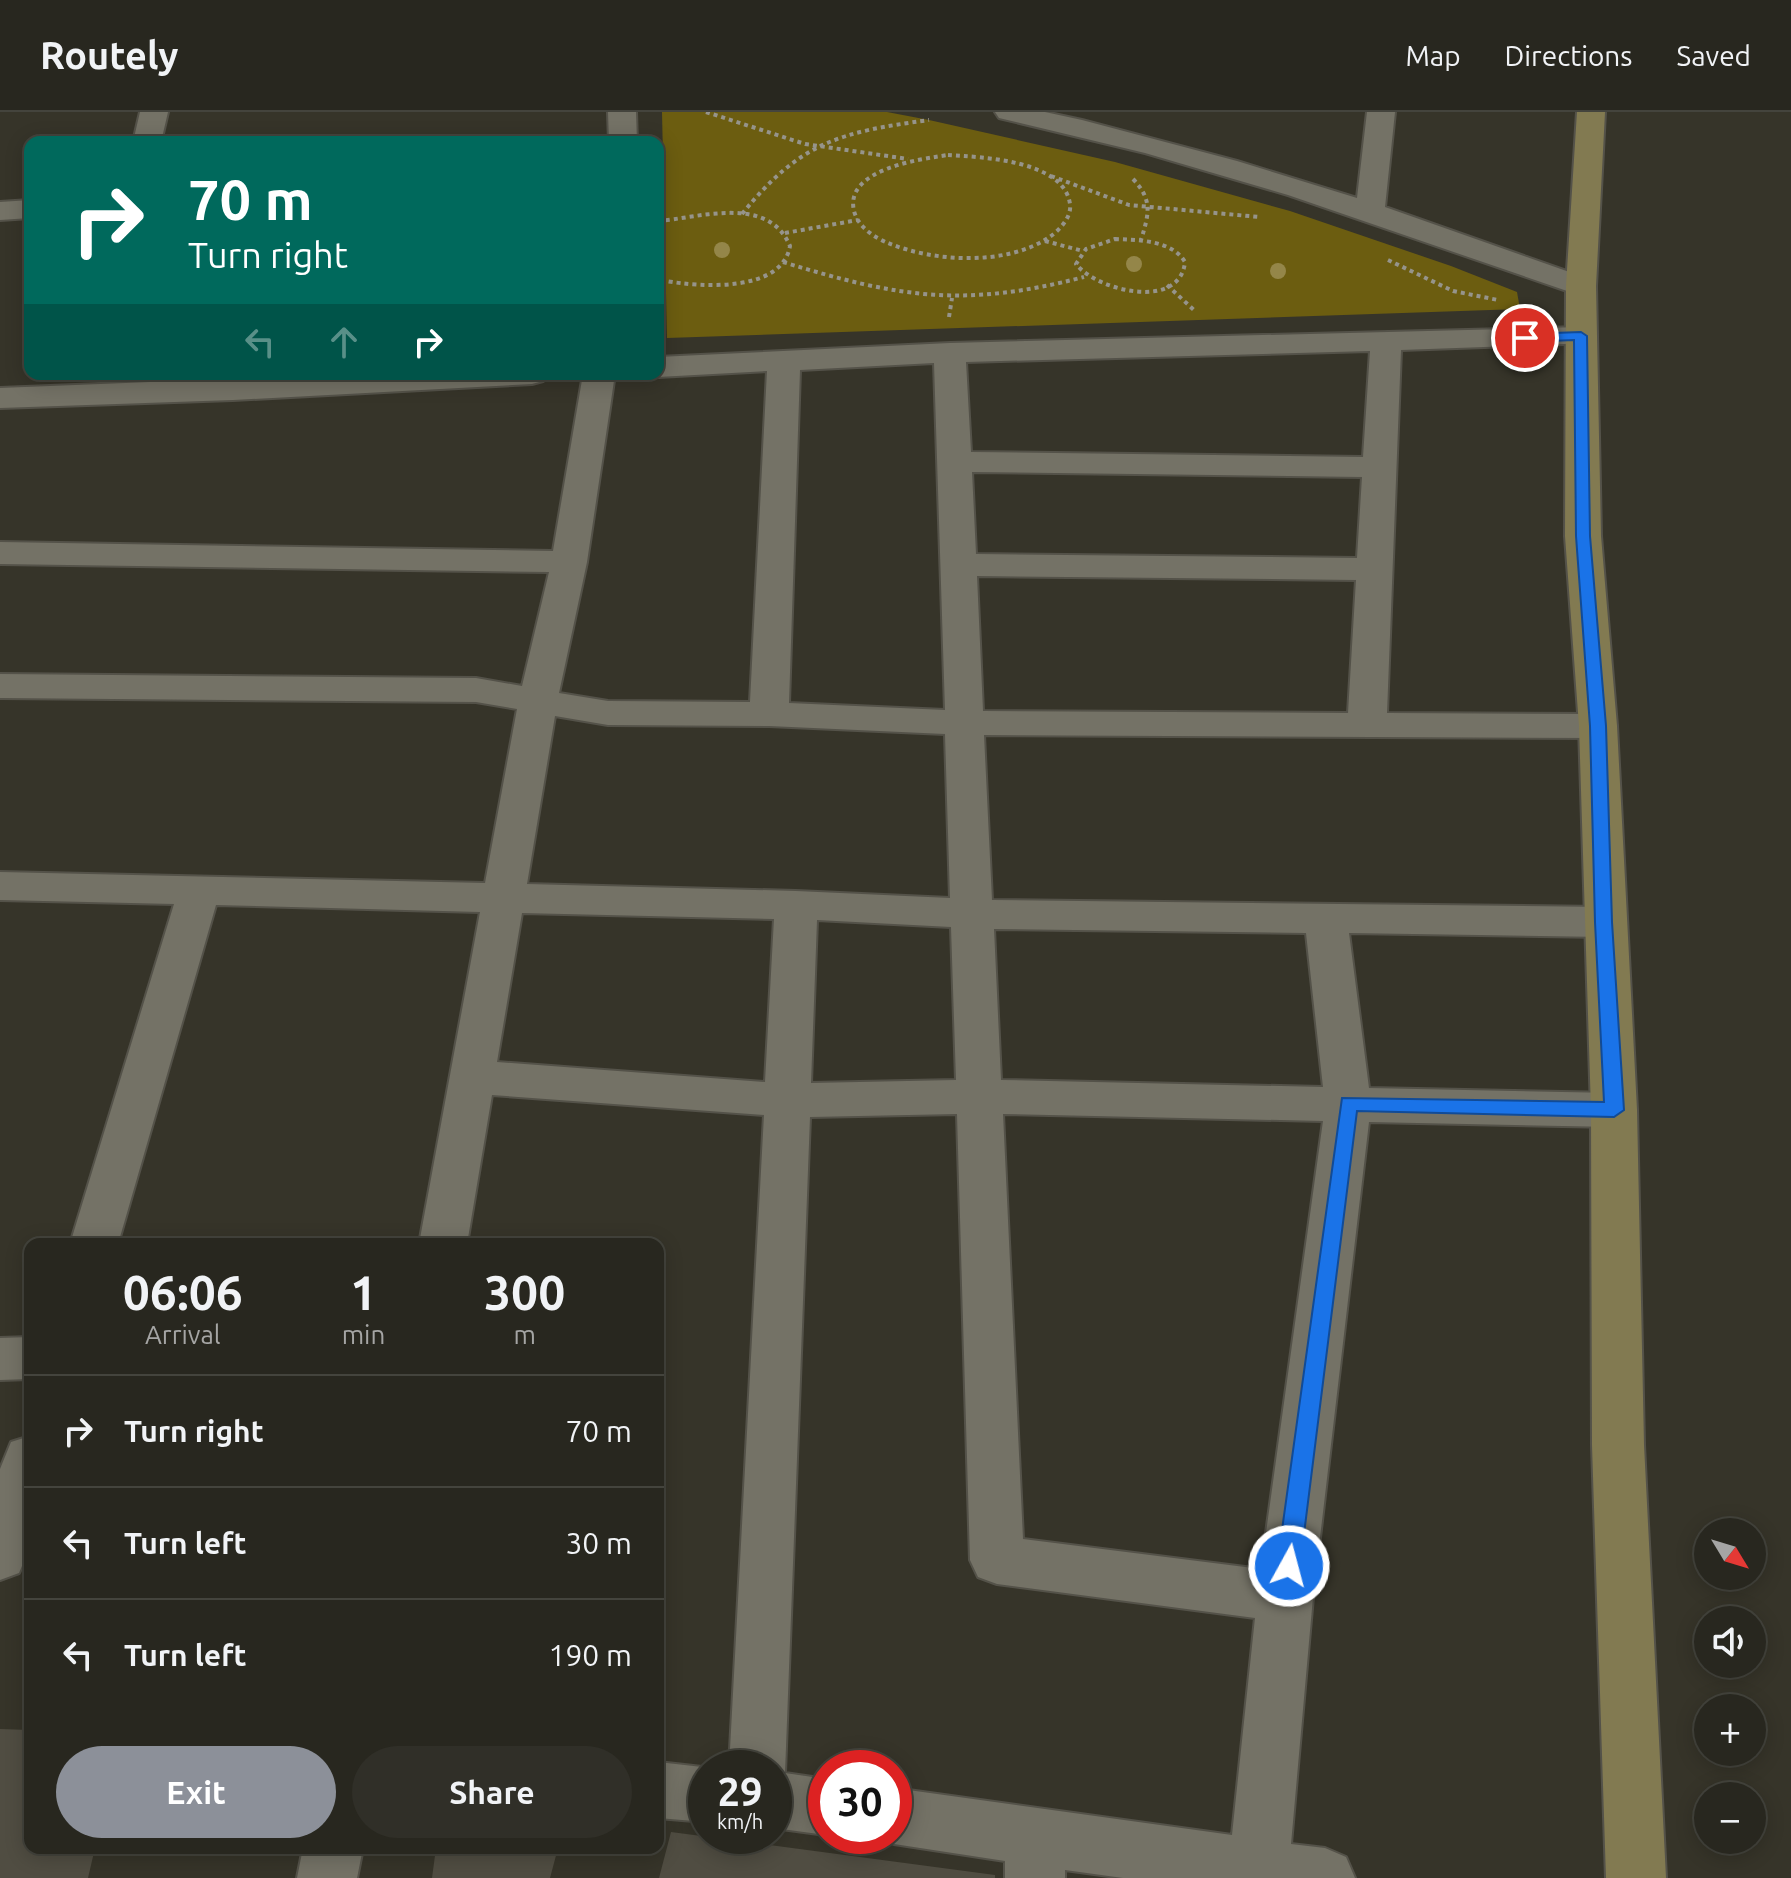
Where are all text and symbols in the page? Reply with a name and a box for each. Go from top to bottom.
text: Routely [40,34,178,76]
text: Map [1405,40,1461,71]
text: Directions [1505,40,1632,71]
text: Saved [1676,40,1751,71]
icon: right [56,168,160,272]
text: 70 m [188,168,313,231]
text: Turn right [188,234,348,275]
pin [1491,304,1559,372]
icon: arrive [1503,316,1547,360]
icon: left [238,320,282,364]
icon: ahead [322,320,366,364]
icon: right [406,320,450,364]
text: 06:06 [123,1265,243,1319]
text: 1 [350,1265,377,1319]
text: 300 [484,1265,565,1319]
text: Arrival [145,1320,221,1349]
text: min [342,1320,385,1349]
text: m [513,1320,536,1349]
icon: right [56,1409,100,1453]
text: Turn right [124,1414,264,1448]
text: 70 m [565,1414,632,1448]
north arrow [1694,1518,1766,1590]
map controls [1694,1518,1766,1854]
icon: left [56,1521,100,1565]
position arrow [1247,1524,1331,1608]
text: Turn left [124,1526,246,1560]
text: 30 m [565,1526,632,1560]
button: sound [1694,1606,1766,1678]
icon: left [56,1633,100,1677]
text: Turn left [124,1638,246,1672]
text: 190 m [548,1638,632,1672]
button: + [1694,1694,1766,1766]
button: Exit [56,1746,336,1838]
button: Share [352,1746,632,1838]
speed limit sign: 30 [808,1750,912,1854]
text: 29 [717,1769,763,1814]
button: − [1694,1782,1766,1854]
text: km/h [717,1810,763,1833]

